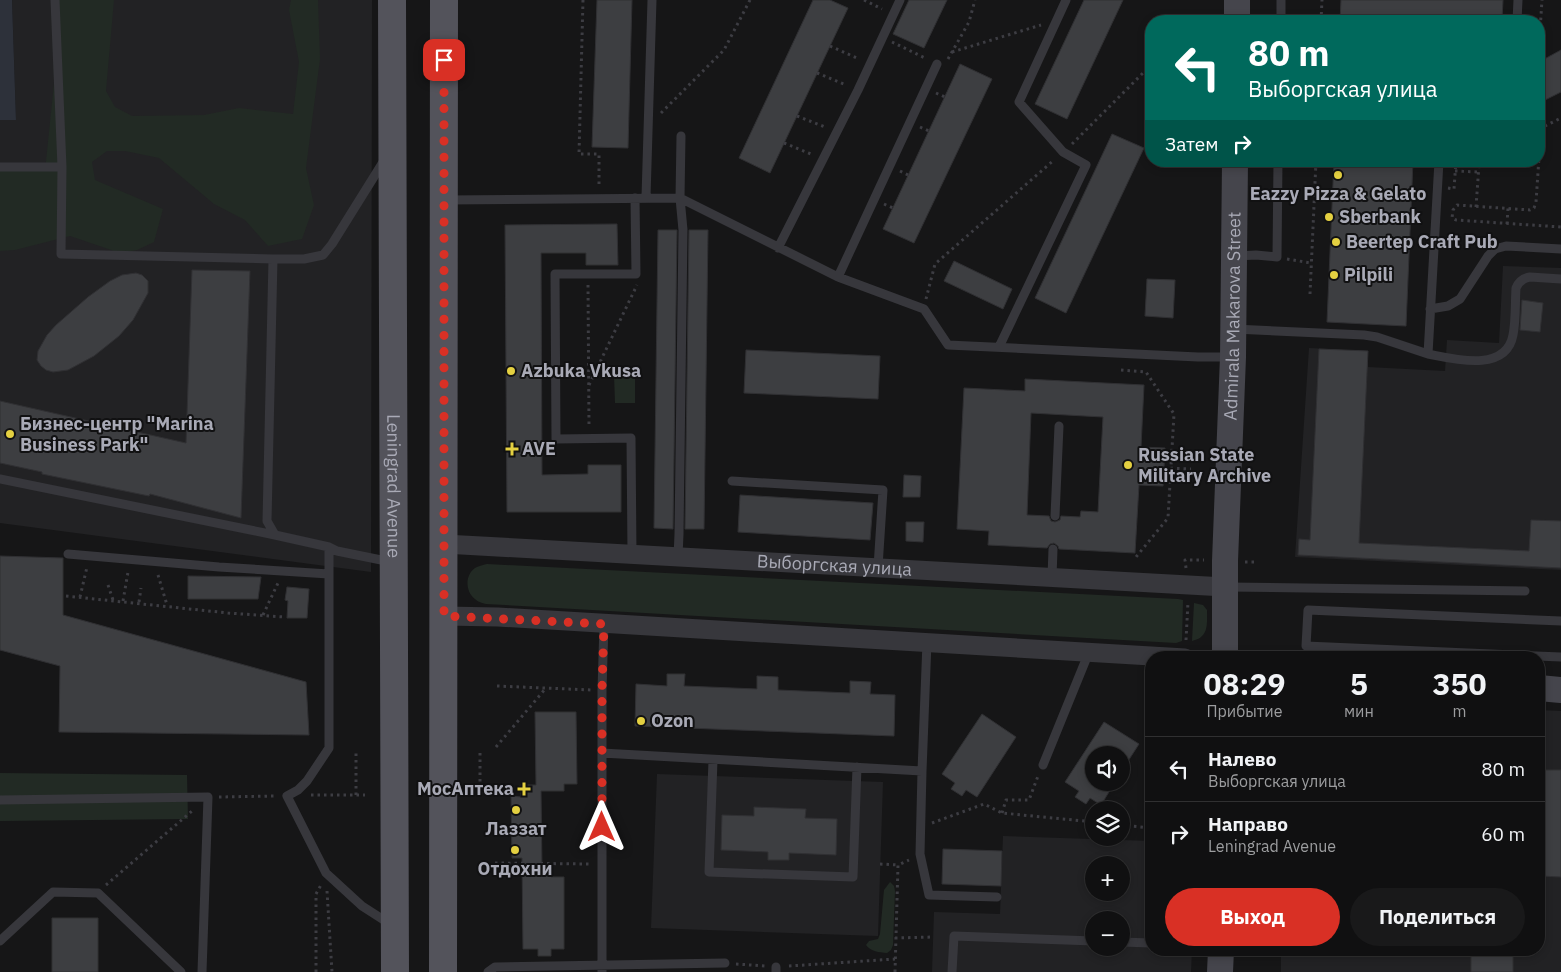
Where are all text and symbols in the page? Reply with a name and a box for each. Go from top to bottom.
text: 80 m [1248,30,1330,76]
icon: left [1165,35,1230,100]
pin [423,39,465,81]
icon: arrive [430,46,458,74]
text: Выборгская улица [1248,74,1438,103]
icon: right [1228,130,1256,158]
text: Затем [1165,132,1218,156]
marker: Eazzy Pizza & Gelato [1332,169,1344,181]
place label: Eazzy Pizza & Gelato [1250,182,1426,205]
place label: Sberbank [1339,205,1421,228]
marker: Sberbank [1323,211,1335,223]
street label: Admirala Makarova Street [1219,212,1245,421]
place label: Beertep Craft Pub [1346,230,1498,253]
marker: Beertep Craft Pub [1330,236,1342,248]
place label: Pilpili [1344,263,1393,286]
marker: Pilpili [1328,269,1340,281]
place label: Azbuka Vkusa [521,359,641,382]
marker: Azbuka Vkusa [505,365,517,377]
place label: Бизнес-центр "Marina Business Park" [20,412,214,456]
street label: Leningrad Avenue [382,414,406,558]
marker: Бизнес-центр "Marina Business Park" [4,428,16,440]
place label: AVE [522,437,556,460]
marker: AVE [506,443,518,455]
place label: Russian State Military Archive [1138,443,1271,487]
marker: Russian State Military Archive [1122,459,1134,471]
street label: Выборгская улица [756,549,913,581]
text: 08:29 [1204,664,1285,703]
text: 5 [1350,664,1368,703]
text: 350 [1432,664,1486,703]
text: Прибытие [1206,701,1283,721]
text: мин [1344,701,1374,721]
text: m [1452,701,1466,721]
place label: Ozon [651,709,694,732]
marker: Ozon [635,715,647,727]
map controls [1085,746,1130,956]
button: sound [1085,746,1130,791]
text: Налево [1208,747,1277,771]
icon: left [1165,755,1193,783]
text: 80 m [1481,757,1525,781]
text: Выборгская улица [1208,771,1346,791]
place label: МосАптека [417,777,514,800]
marker: МосАптека [518,783,530,795]
position arrow [575,800,627,852]
button: layers [1085,801,1130,846]
marker: Лаззат [510,804,522,816]
text: Направо [1208,812,1288,836]
place label: Лаззат [485,817,547,840]
icon: right [1165,820,1193,848]
text: 60 m [1481,822,1525,846]
text: Leningrad Avenue [1208,836,1336,856]
marker: Отдохни [509,844,521,856]
button: + [1085,856,1130,901]
place label: Отдохни [478,857,552,880]
button: Выход [1165,888,1340,946]
button: Поделиться [1350,888,1525,946]
button: − [1085,911,1130,956]

